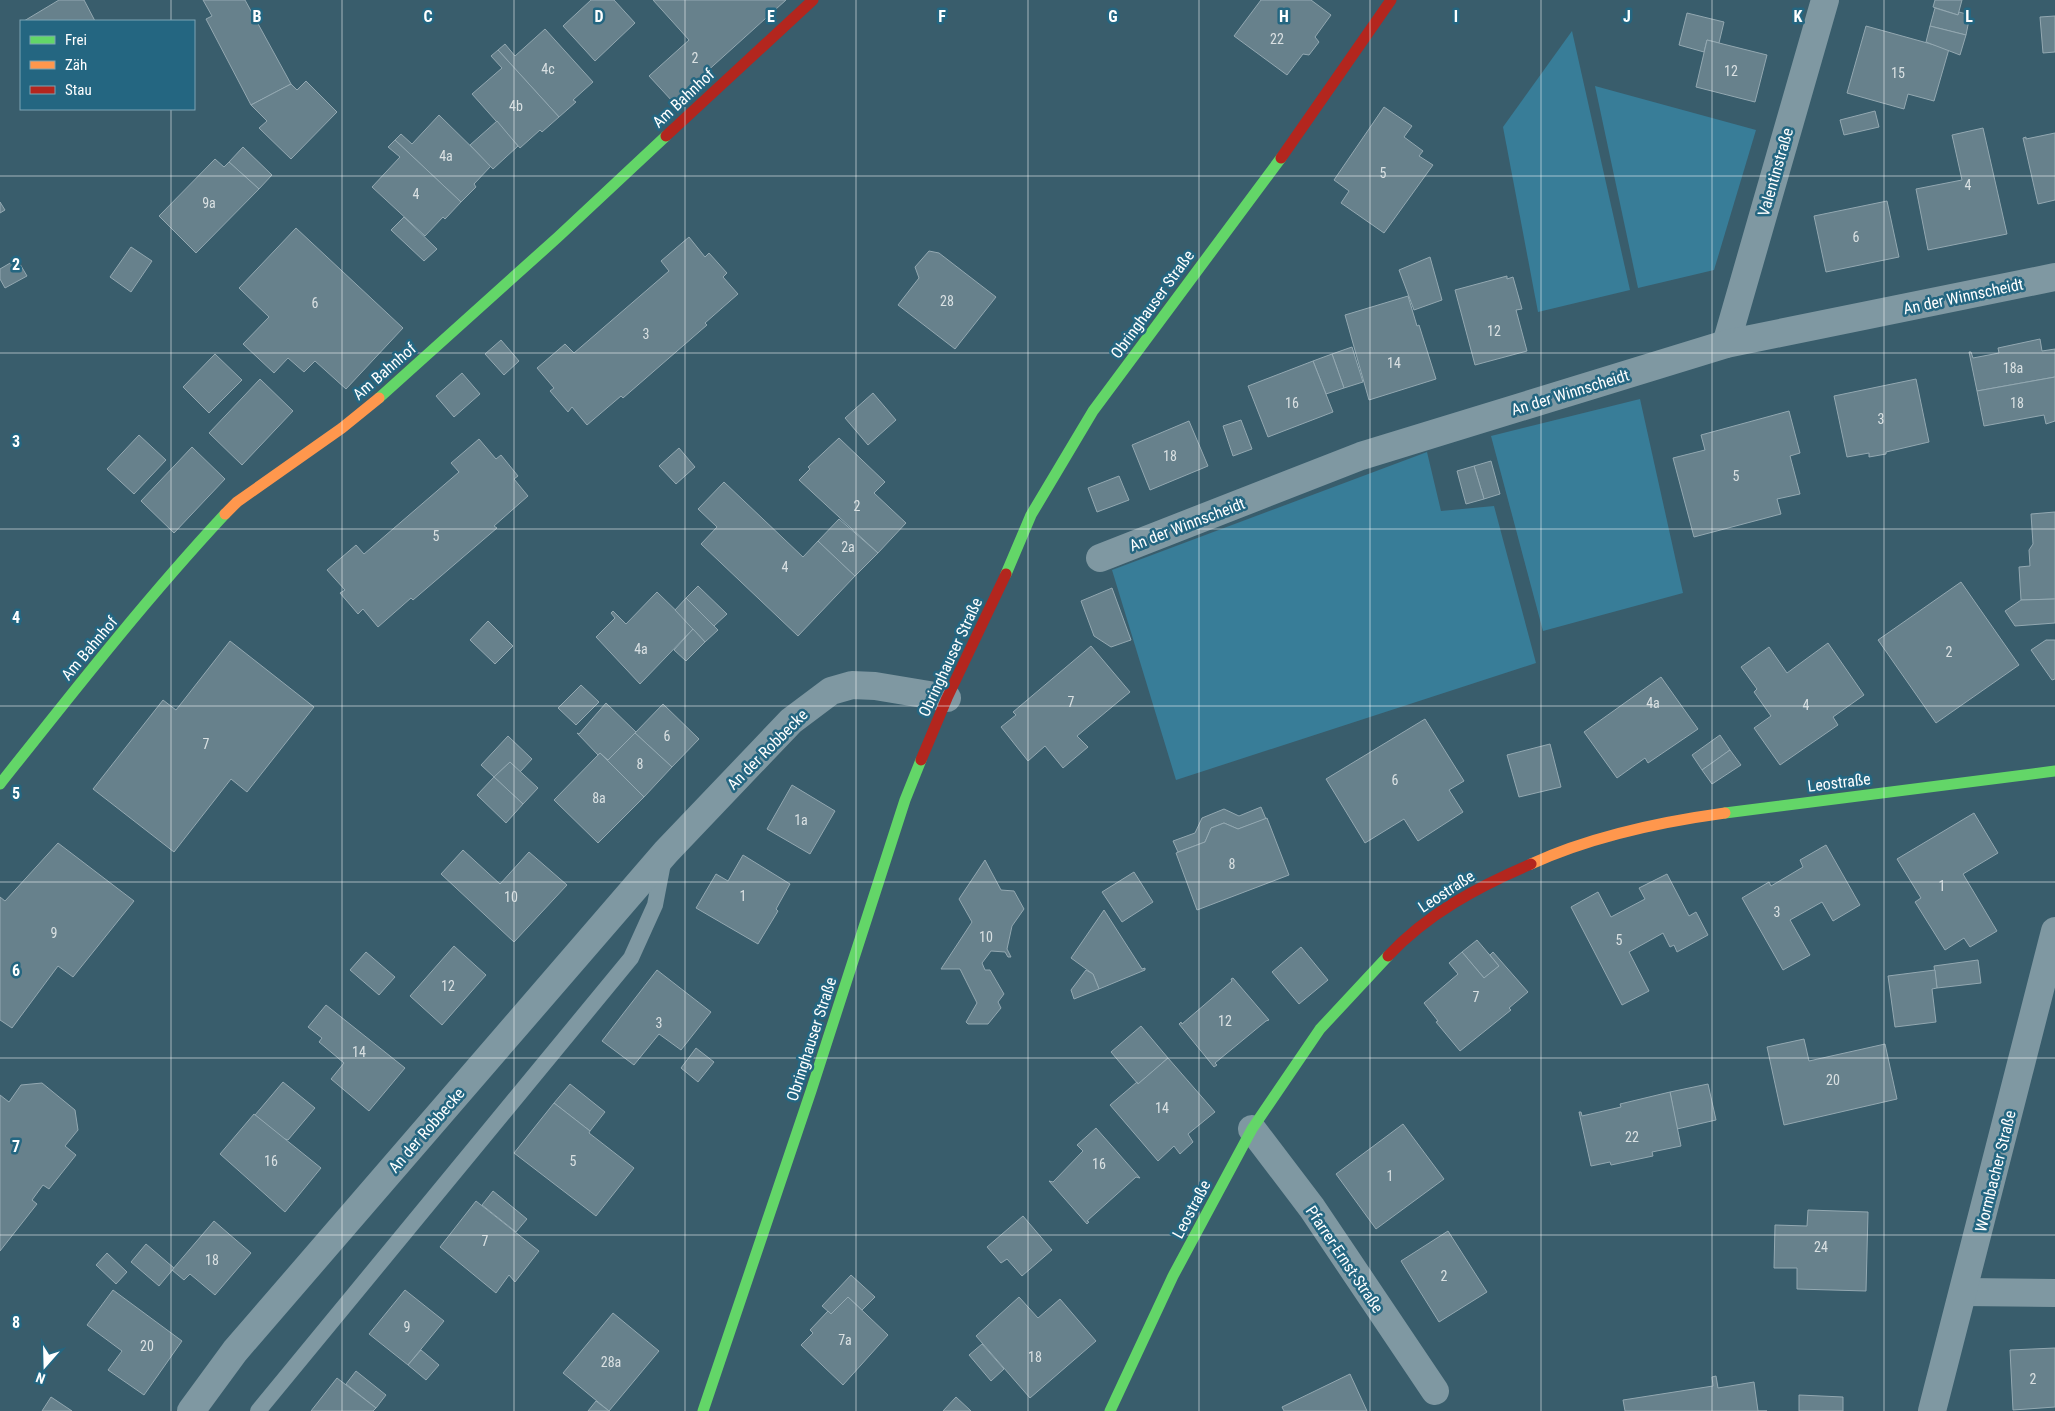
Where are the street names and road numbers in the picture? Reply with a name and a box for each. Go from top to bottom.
street label: Am Bahnhof [648,65,718,132]
street label: Valentinstraße [1754,126,1797,219]
street label: Obringhauser Straße [1107,246,1198,362]
street label: An der Winnscheidt [1901,274,2025,318]
street label: Am Bahnhof [349,339,420,404]
street label: An der Winnscheidt [1509,365,1632,419]
street label: An der Winnscheidt [1127,494,1248,555]
street label: Obringhauser Straße [915,595,986,720]
street label: Am Bahnhof [57,612,122,684]
street label: An der Robbecke [723,705,812,794]
street label: Leostraße [1807,769,1872,796]
street label: Leostraße [1415,866,1478,917]
street label: Obringhauser Straße [782,975,840,1104]
street label: An der Robbecke [384,1084,468,1177]
street label: Wormbacher Straße [1971,1108,2020,1234]
street label: Leostraße [1168,1177,1215,1242]
street label: Pfarrer-Ernst-Straße [1302,1202,1387,1317]

